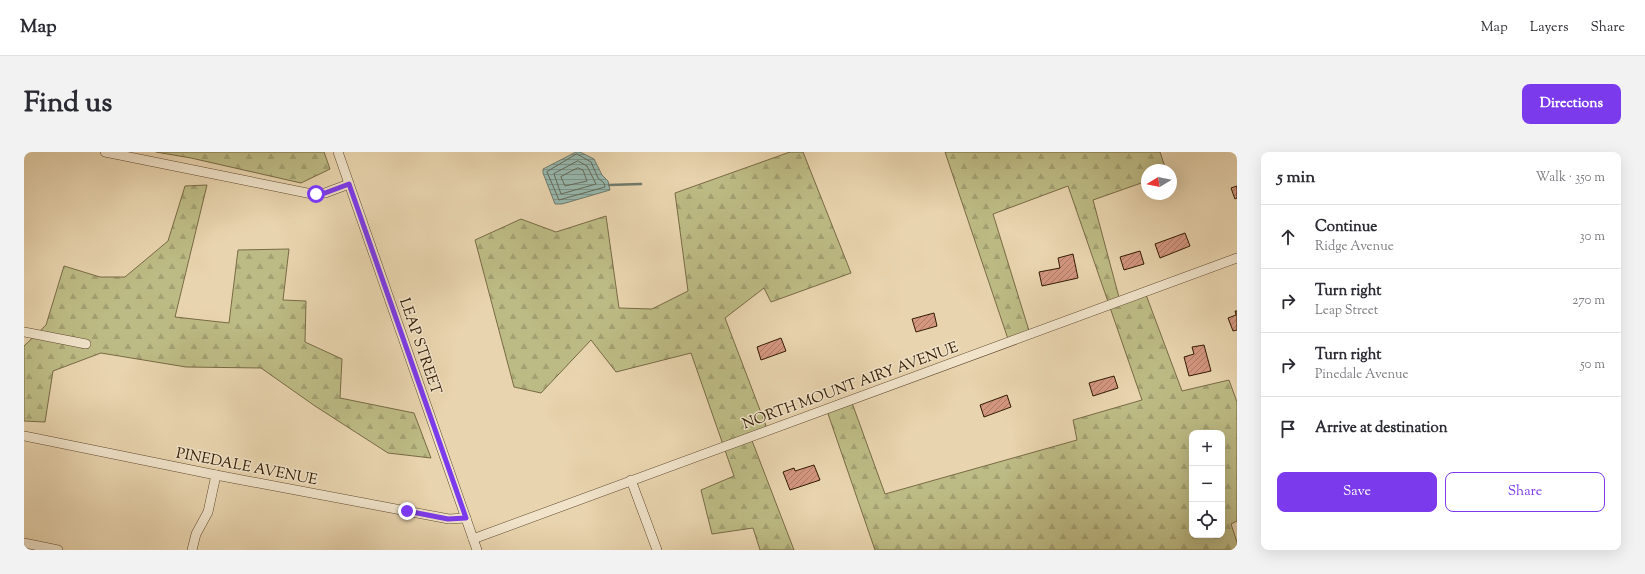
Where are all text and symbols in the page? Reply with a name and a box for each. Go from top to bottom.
text: Map [20,14,57,41]
text: Map [1481,18,1508,38]
text: Layers [1530,18,1568,38]
text: Share [1590,18,1625,38]
text: Find us [24,84,112,124]
button: Directions [1522,84,1621,124]
north arrow [1141,164,1177,200]
text: 5 min [1277,166,1315,190]
text: Walk · 350 m [1536,169,1605,187]
route start [307,185,325,203]
text: Continue [1315,217,1377,238]
icon: ahead [1277,226,1299,248]
text: 30 m [1579,228,1605,246]
text: Ridge Avenue [1315,238,1394,256]
text: Turn right [1315,281,1381,302]
icon: right [1277,290,1299,312]
text: 270 m [1572,292,1605,310]
street label: LEAP STREET [393,295,446,398]
text: Leap Street [1315,302,1378,320]
street label: NORTH MOUNT AIRY AVENUE [740,337,961,435]
text: Turn right [1315,345,1381,366]
icon: right [1277,354,1299,376]
text: 50 m [1580,356,1605,374]
text: Pinedale Avenue [1315,366,1409,384]
icon: arrive [1277,418,1299,440]
text: Arrive at destination [1315,418,1448,439]
map controls [1189,430,1225,538]
button: + [1189,430,1225,466]
street label: PINEDALE AVENUE [174,443,319,491]
button: − [1189,466,1225,502]
button: Save [1277,472,1437,512]
button: Share [1445,472,1605,512]
route end [398,502,416,520]
button: locate [1189,502,1225,538]

